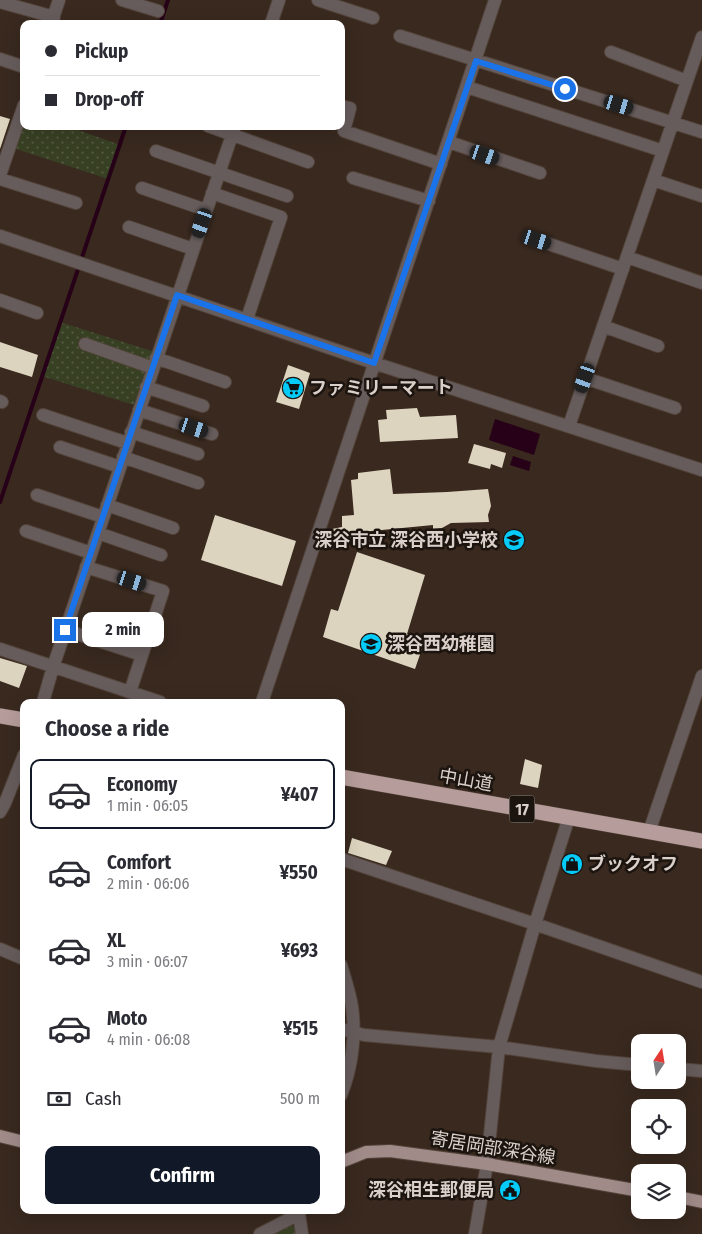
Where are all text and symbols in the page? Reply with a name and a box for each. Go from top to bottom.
text: Pickup [75,40,128,63]
route start [554,78,576,100]
text: Drop-off [75,88,143,111]
car [602,93,635,117]
car [468,143,501,167]
car [190,206,213,240]
car [520,228,553,252]
car [573,361,596,395]
supermarket icon: ファミリーマート [281,376,305,400]
place label: ファミリーマート [309,377,453,399]
car [177,416,210,440]
school or university icon: 深谷市立 深谷西小学校 [502,528,526,552]
place label: 深谷市立 深谷西小学校 [314,529,498,551]
car [115,569,148,593]
callout: 2 min [82,612,165,648]
route end [54,619,76,641]
text: 2 min [105,620,141,639]
school or university icon: 深谷西幼稚園 [359,632,383,656]
place label: 深谷西幼稚園 [387,633,495,655]
text: Choose a ride [45,715,169,742]
street label: 中山道 [438,764,494,796]
icon: car [47,772,92,817]
text: Economy [107,773,177,796]
text: ¥407 [281,783,318,806]
text: 1 min · 06:05 [107,796,188,815]
road number: 17 [510,796,534,822]
icon: car [47,850,92,895]
text: Comfort [107,851,171,874]
shop icon: ブックオフ [560,852,584,876]
place label: ブックオフ [588,853,678,875]
text: ¥550 [279,861,318,884]
text: 2 min · 06:06 [107,874,189,893]
icon: car [47,928,92,973]
text: XL [107,929,126,952]
text: ¥693 [281,939,318,962]
text: 3 min · 06:07 [107,952,188,971]
icon: car [47,1006,92,1051]
text: Moto [107,1007,147,1030]
text: ¥515 [283,1017,318,1040]
text: 4 min · 06:08 [107,1030,190,1049]
north arrow [631,1034,686,1089]
map controls [631,1034,686,1219]
icon: cash [45,1085,73,1113]
text: Cash [85,1087,122,1110]
text: 500 m [280,1089,320,1108]
button: locate [631,1099,686,1154]
street label: 寄居岡部深谷線 [429,1127,557,1169]
button: Confirm [45,1146,320,1204]
button: layers [631,1164,686,1219]
public building icon: 深谷相生郵便局 [498,1178,522,1202]
place label: 深谷相生郵便局 [368,1179,494,1201]

